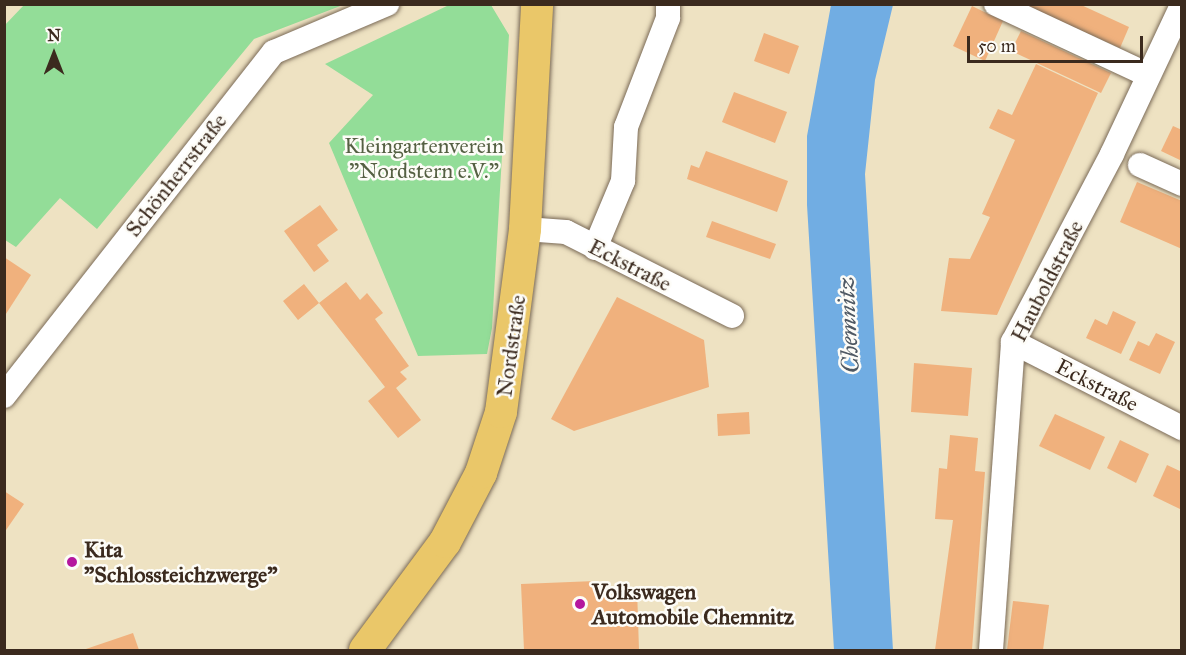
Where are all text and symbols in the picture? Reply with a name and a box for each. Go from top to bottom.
north arrow [24,24,84,84]
scale bar [970,24,1146,62]
text: N [47,26,61,45]
text: 50 m [978,35,1016,57]
street label: Schönherrstraße [120,108,232,242]
park label: Kleingartenverein "Nordstern e.V." [344,132,504,184]
street label: Hauboldstraße [1005,216,1089,346]
street label: Eckstraße [584,233,676,297]
water label: Chemnitz [832,276,866,374]
street label: Nordstraße [491,293,531,399]
street label: Eckstraße [1051,353,1143,417]
place label: Kita "Schlossteichzwerge" [84,536,277,588]
marker: Kita "Schlossteichzwerge" [65,555,79,569]
place label: Volkswagen Automobile Chemnitz [592,578,794,630]
marker: Volkswagen Automobile Chemnitz [573,597,587,611]

